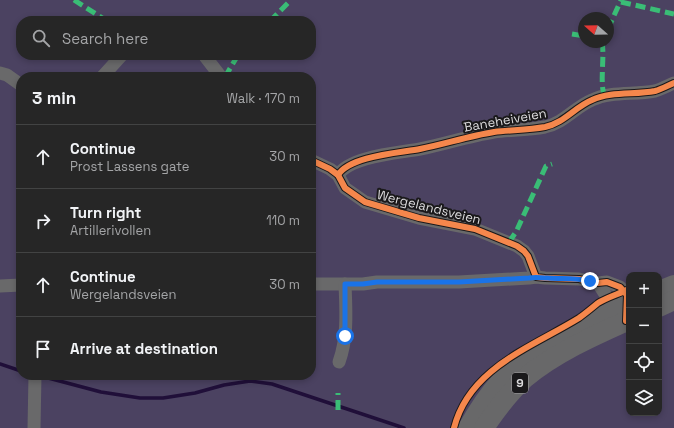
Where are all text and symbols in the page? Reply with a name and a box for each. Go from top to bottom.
north arrow [578,12,614,48]
search box [16,16,316,60]
icon: search [30,27,52,49]
text: Search here [62,29,148,48]
text: 3 min [32,87,76,109]
text: Walk · 170 m [226,90,300,107]
street label: Baneheiveien [462,104,548,136]
text: Continue [70,139,136,158]
icon: ahead [32,146,54,168]
text: 30 m [269,148,300,165]
text: Prost Lassens gate [70,158,189,175]
street label: Wergelandsveien [375,186,483,228]
text: Turn right [70,203,141,222]
icon: right [32,210,54,232]
text: 110 m [266,212,300,229]
text: Artillerivollen [70,222,151,239]
text: Continue [70,267,136,286]
route end [581,272,599,290]
map controls [626,272,662,416]
button: + [626,272,662,308]
icon: ahead [32,274,54,296]
text: 30 m [269,276,300,293]
text: Wergelandsveien [70,286,177,303]
button: − [626,308,662,344]
route start [336,327,354,345]
icon: arrive [32,338,54,360]
text: Arrive at destination [70,339,218,358]
button: locate [626,344,662,380]
road number: 9 [512,373,528,393]
button: layers [626,380,662,416]

